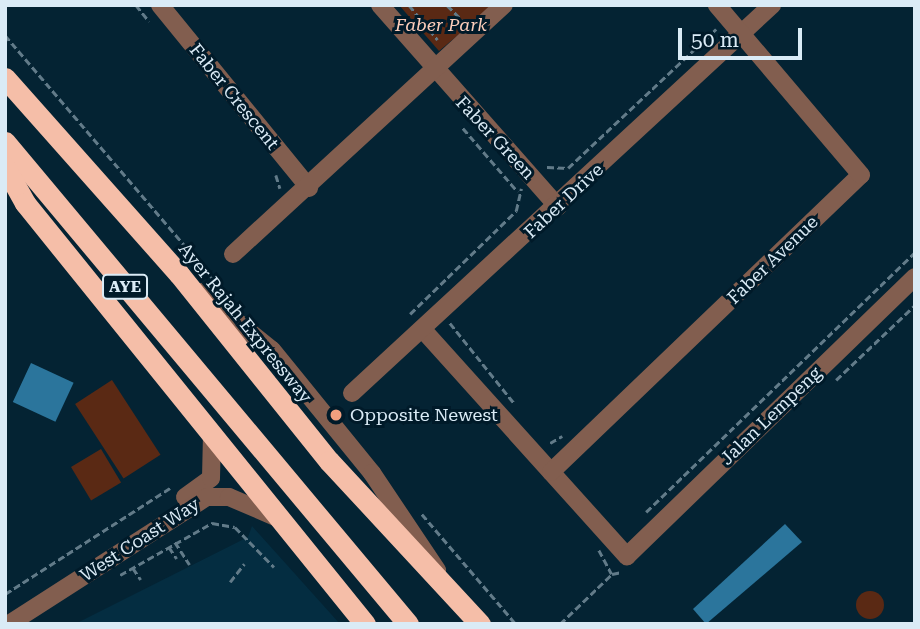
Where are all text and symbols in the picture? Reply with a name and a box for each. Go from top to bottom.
park label: Faber Park [395,14,487,36]
scale bar [682,14,806,58]
text: 50 m [691,28,739,52]
street label: Faber Crescent [185,40,283,154]
street label: Faber Green [451,92,539,184]
street label: Faber Drive [520,159,608,243]
street label: Faber Avenue [723,211,823,309]
street label: Ayer Rajah Expressway [174,239,316,407]
road number: AYE [100,274,150,300]
street label: Jalan Lempeng [716,362,826,470]
place label: Opposite Newest [350,404,498,426]
marker: Opposite Newest [328,407,344,423]
street label: West Coast Way [76,493,204,587]

